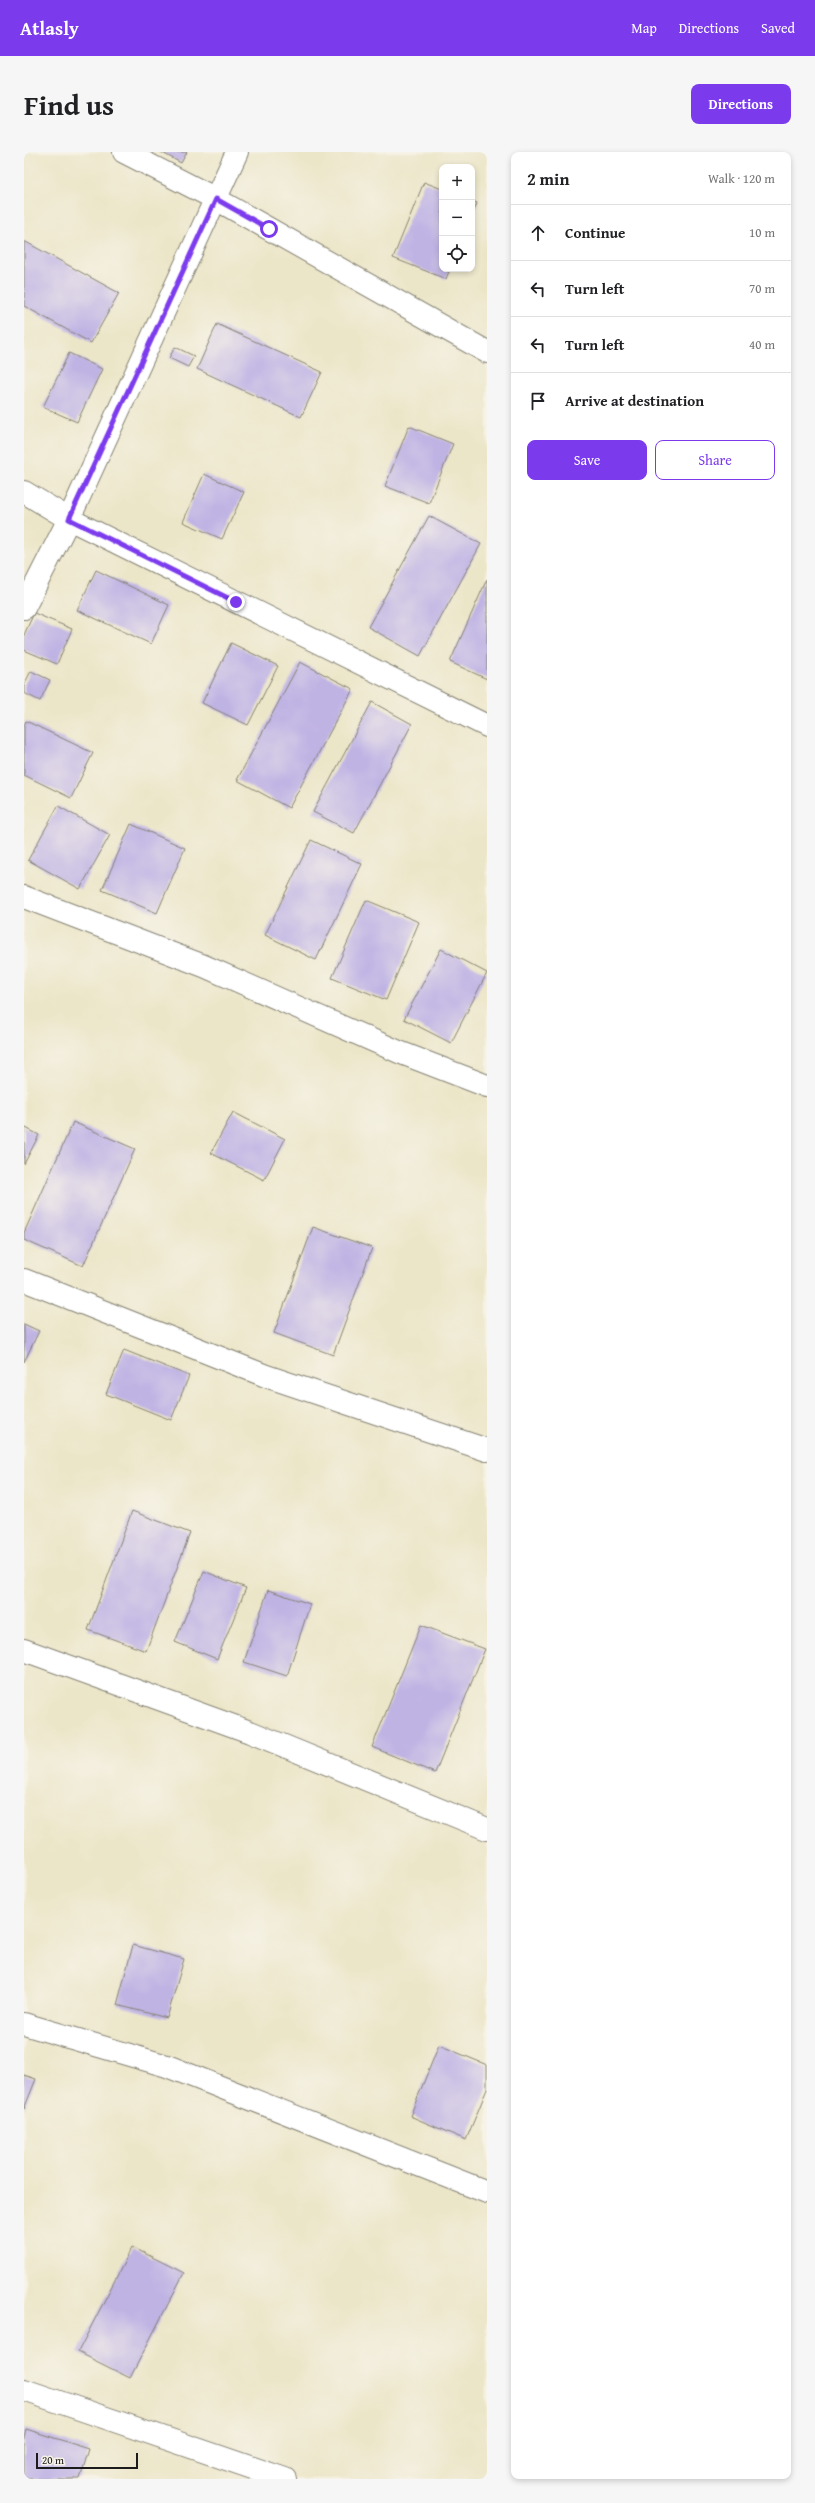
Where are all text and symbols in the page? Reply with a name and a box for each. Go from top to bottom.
text: Atlasly [20,14,79,42]
text: Map [631,18,657,38]
text: Directions [679,18,739,38]
text: Saved [761,18,795,38]
text: Find us [24,84,114,125]
button: Directions [691,84,791,124]
map controls [439,164,475,272]
button: + [439,164,475,200]
text: 2 min [527,166,569,191]
text: Walk · 120 m [708,169,775,188]
button: − [439,200,475,236]
route start [260,220,278,238]
icon: ahead [527,222,549,244]
text: Continue [565,222,626,243]
text: 10 m [749,223,775,242]
button: locate [439,236,475,272]
icon: left [527,278,549,300]
text: Turn left [565,278,624,299]
text: 70 m [749,279,775,298]
icon: left [527,334,549,356]
text: Turn left [565,334,624,355]
text: 40 m [749,335,775,354]
icon: arrive [527,390,549,412]
text: Arrive at destination [565,390,704,411]
button: Save [527,440,647,480]
button: Share [655,440,775,480]
route end [227,593,245,611]
scale bar [36,2451,138,2470]
text: 20 m [42,2452,64,2468]

